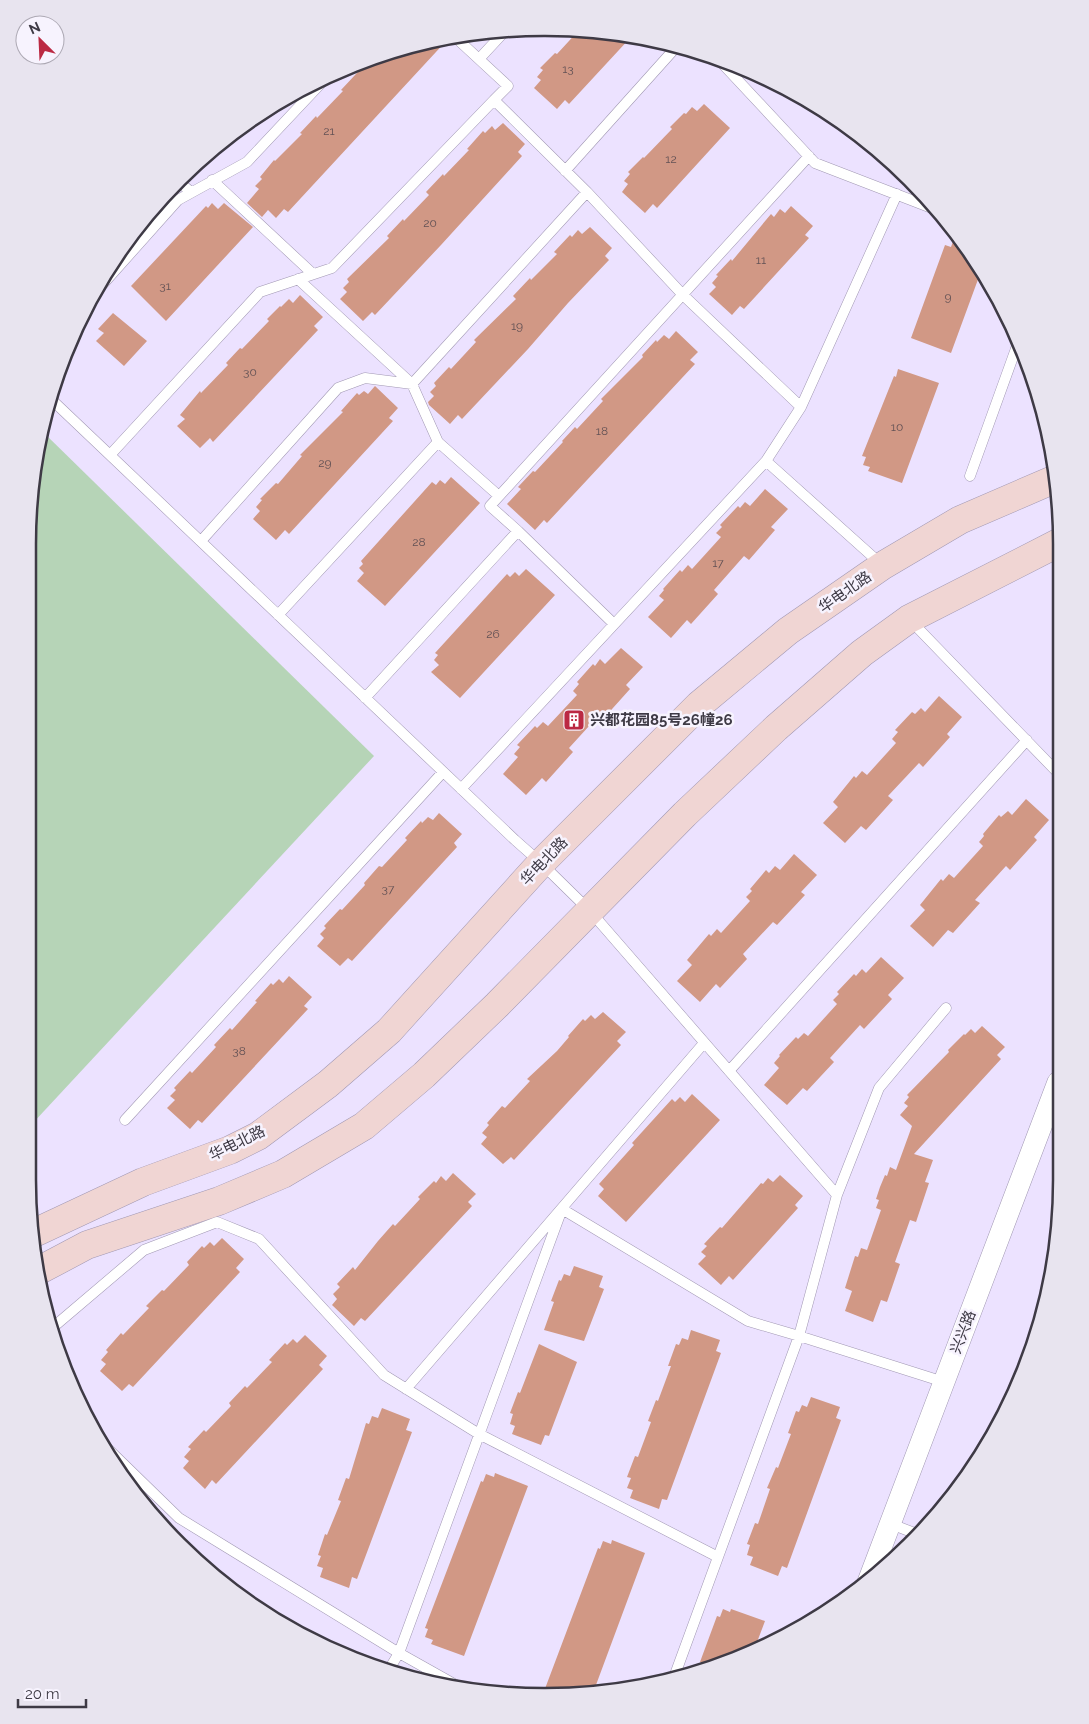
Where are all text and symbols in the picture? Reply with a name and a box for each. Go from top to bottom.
north arrow [15,15,65,65]
text: N [27,19,43,38]
house number: 13 [562,62,574,76]
house number: 21 [323,124,335,138]
house number: 12 [665,152,677,166]
house number: 20 [423,216,437,230]
house number: 11 [756,253,766,267]
house number: 31 [159,279,171,293]
house number: 9 [944,290,952,304]
house number: 19 [511,319,523,333]
house number: 30 [243,365,257,379]
house number: 10 [891,420,903,434]
house number: 18 [596,424,608,438]
house number: 29 [318,456,332,470]
house number: 28 [412,535,426,549]
house number: 17 [712,556,724,570]
street label: 华电北路 [815,567,875,617]
house number: 26 [486,627,500,641]
building icon: 兴都花园85号26幢26 [562,708,586,732]
place label: 兴都花园85号26幢26 [590,711,733,729]
street label: 华电北路 [517,833,571,889]
house number: 37 [382,882,395,896]
house number: 38 [232,1044,246,1058]
street label: 华电北路 [206,1122,268,1164]
street label: 兴兴路 [947,1308,979,1356]
scale bar [18,1676,85,1708]
text: 20 m [25,1685,60,1703]

